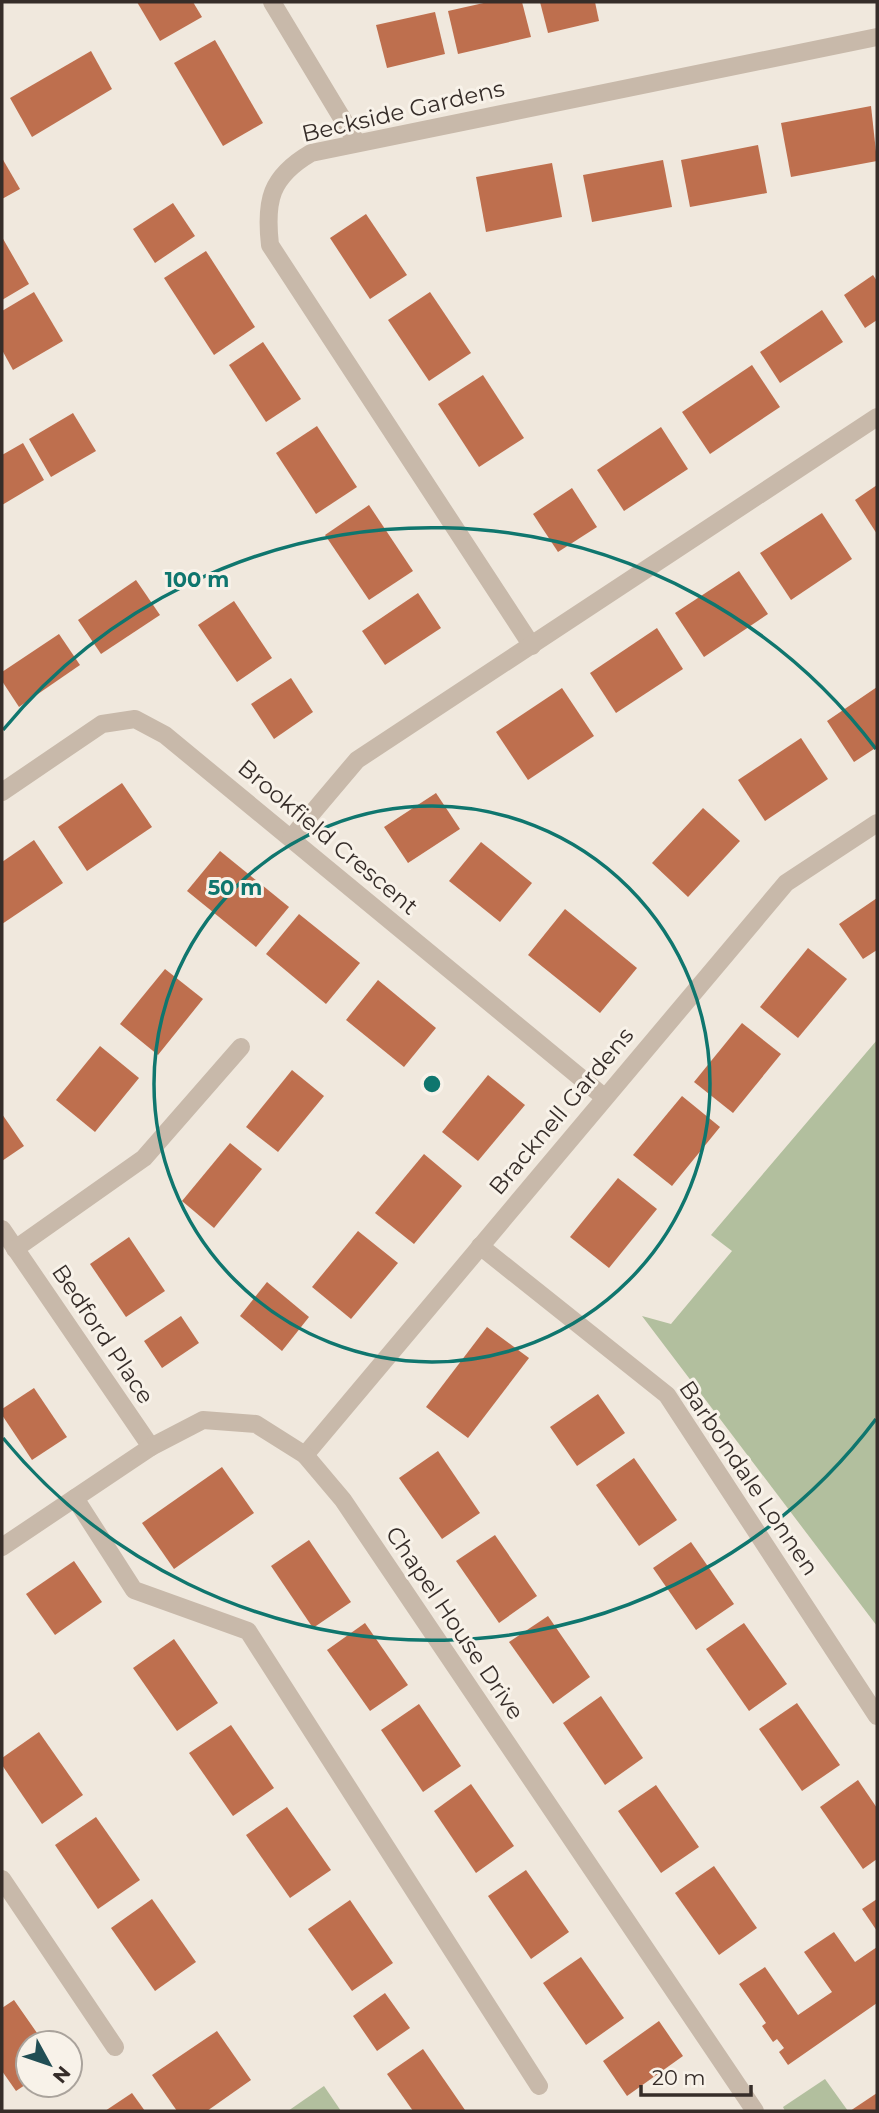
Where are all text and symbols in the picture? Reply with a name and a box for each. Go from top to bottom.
street label: Beckside Gardens [299,74,507,148]
text: 100 m [165,567,229,592]
street label: Brookfield Crescent [232,753,424,921]
text: 50 m [208,875,262,900]
street label: Bracknell Gardens [483,1022,639,1200]
centre of rings [420,1072,444,1096]
street label: Bedford Place [46,1259,160,1409]
street label: Barbondale Lonnen [673,1375,825,1581]
street label: Chapel House Drive [380,1521,530,1725]
north arrow [14,2029,84,2099]
scale bar [641,2054,751,2098]
text: N [48,2061,75,2088]
text: 20 m [652,2065,706,2090]

